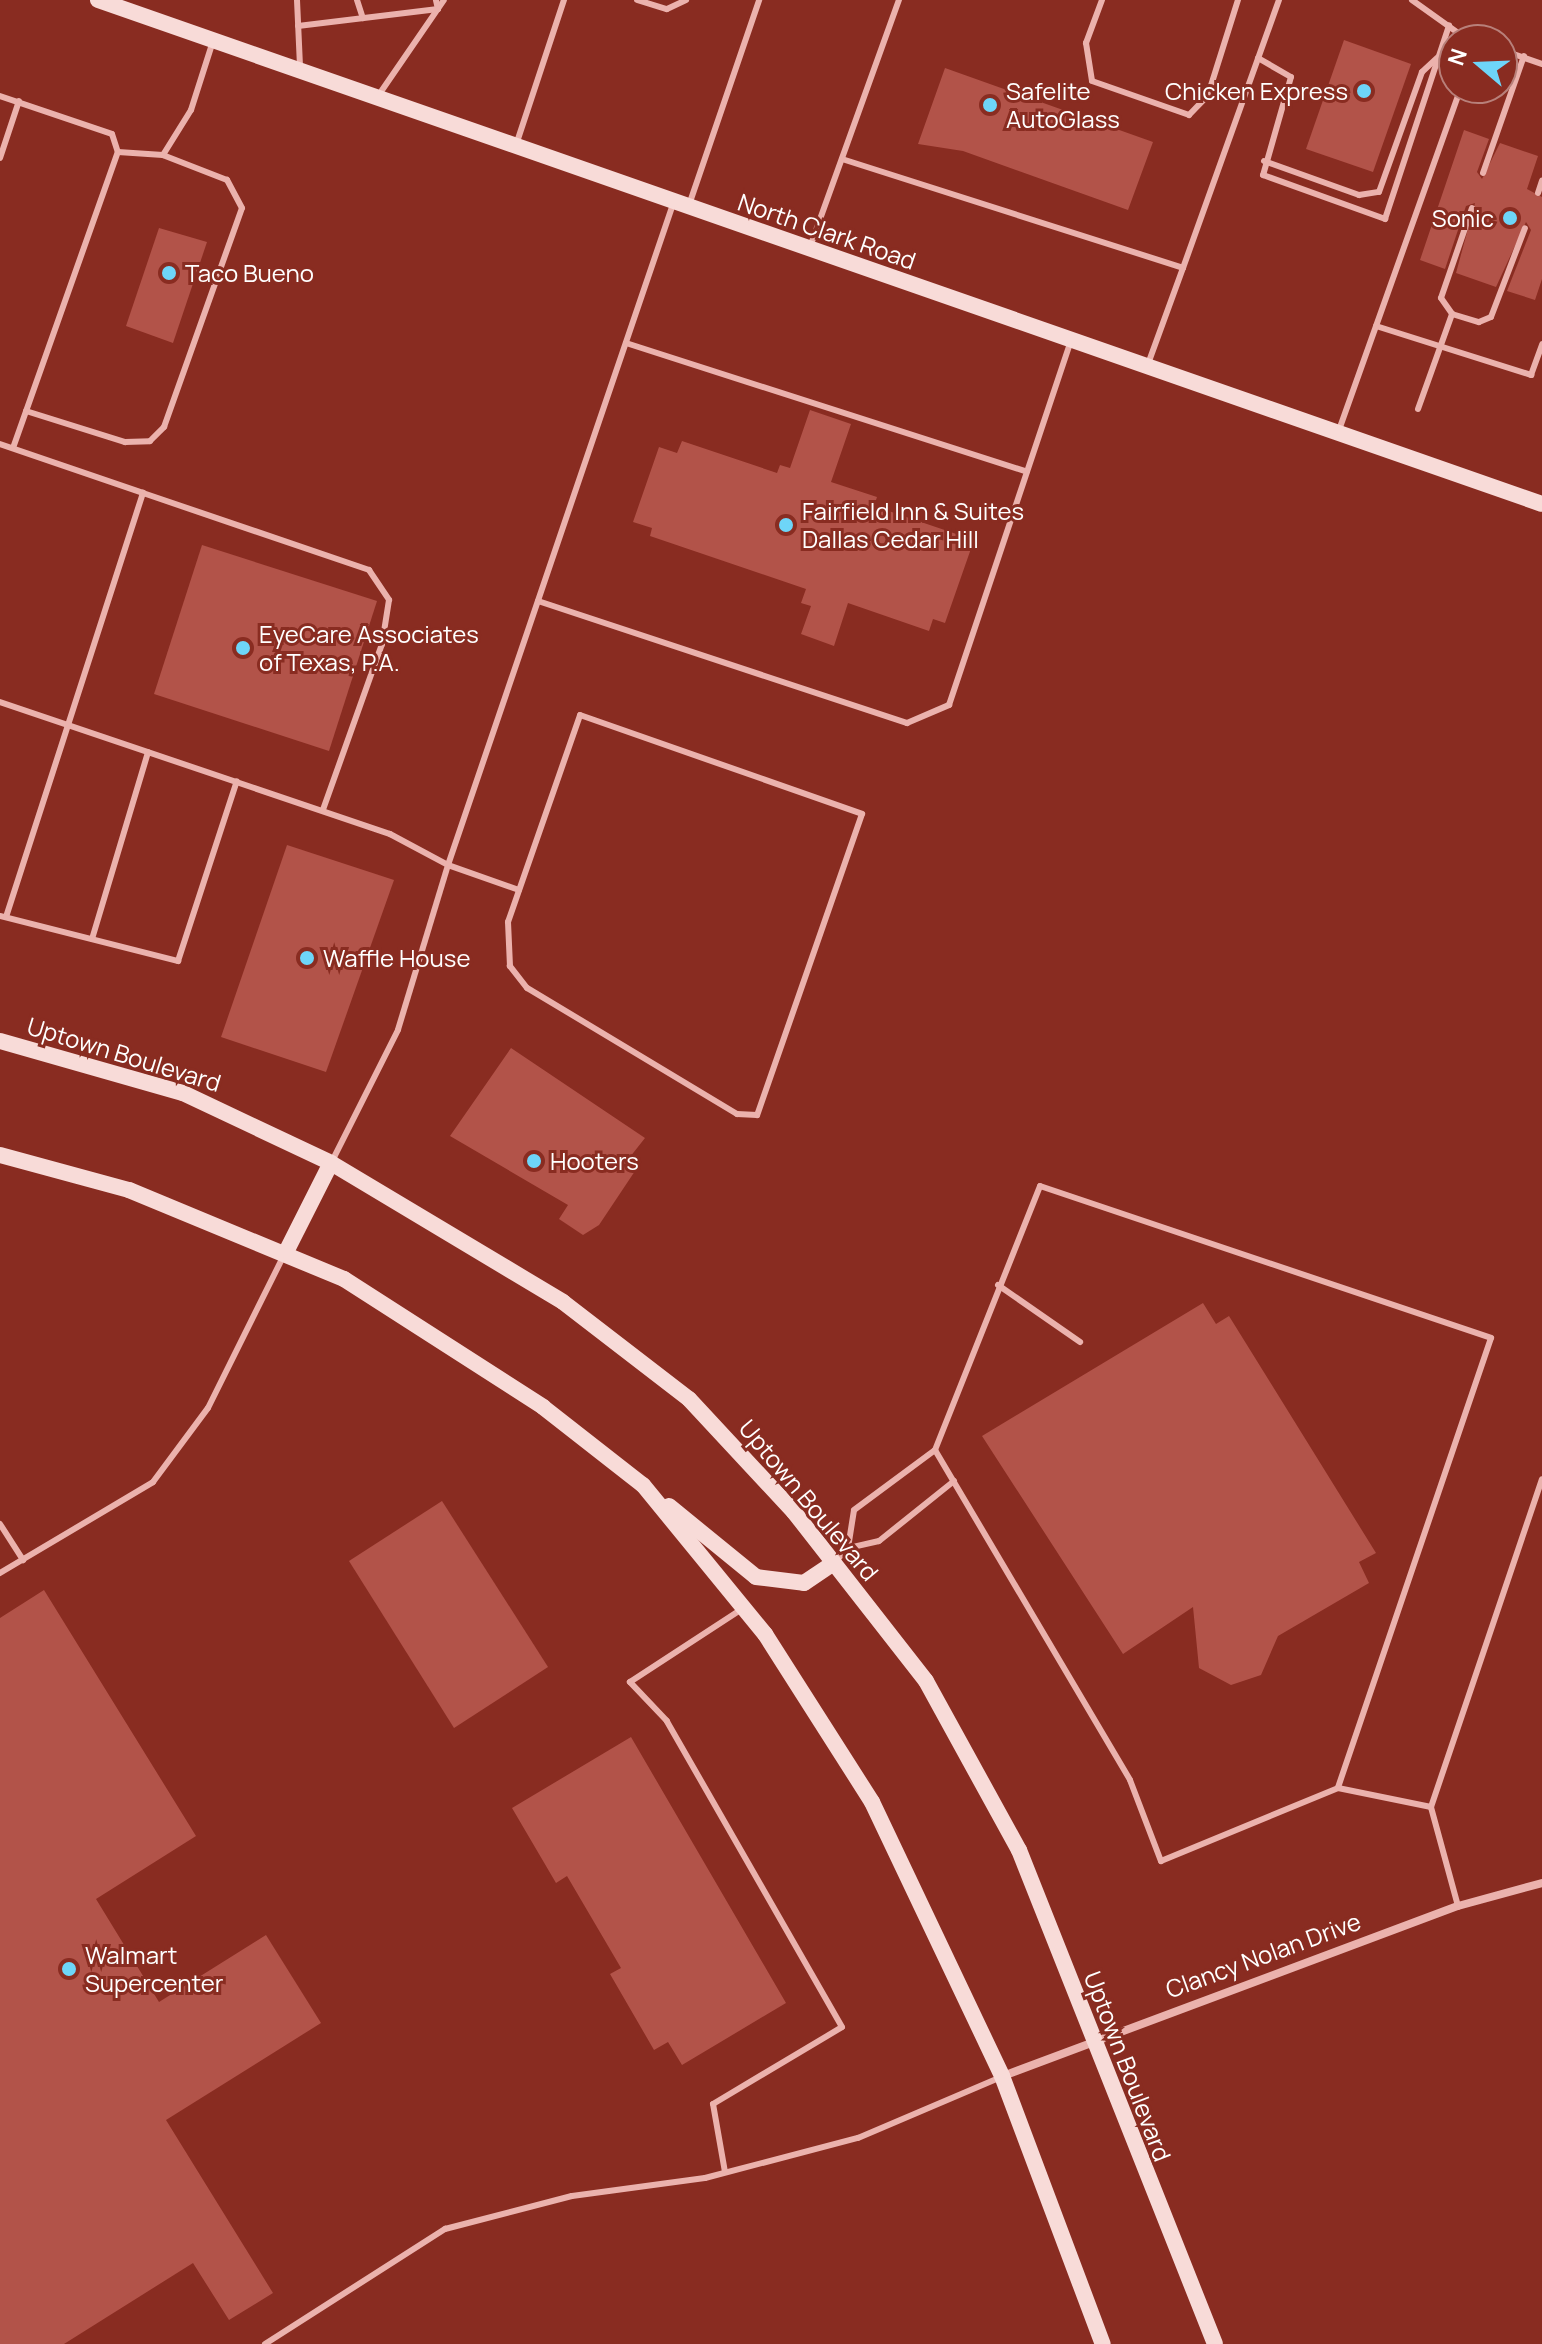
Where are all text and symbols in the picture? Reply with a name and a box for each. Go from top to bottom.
north arrow [1438,24,1518,104]
text: N [1440,44,1474,69]
place label: Safelite AutoGlass [1006,77,1120,133]
place label: Chicken Express [1165,77,1348,105]
marker: Chicken Express [1355,82,1373,100]
marker: Safelite AutoGlass [981,96,999,114]
street label: North Clark Road [734,187,920,275]
place label: Sonic [1432,204,1494,232]
marker: Sonic [1501,209,1519,227]
place label: Taco Bueno [185,259,314,287]
marker: Taco Bueno [160,264,178,282]
place label: Fairfield Inn & Suites Dallas Cedar Hill [802,497,1024,553]
marker: Fairfield Inn & Suites Dallas Cedar Hill [777,516,795,534]
place label: EyeCare Associates of Texas, P.A. [259,620,479,676]
marker: EyeCare Associates of Texas, P.A. [234,639,252,657]
place label: Waffle House [323,944,470,972]
marker: Waffle House [298,949,316,967]
street label: Uptown Boulevard [24,1011,224,1097]
place label: Hooters [550,1147,639,1175]
marker: Hooters [525,1152,543,1170]
street label: Uptown Boulevard [733,1414,885,1586]
street label: Clancy Nolan Drive [1162,1906,1364,2004]
place label: Walmart Supercenter [85,1941,223,1997]
marker: Walmart Supercenter [60,1960,78,1978]
street label: Uptown Boulevard [1079,1967,1177,2165]

